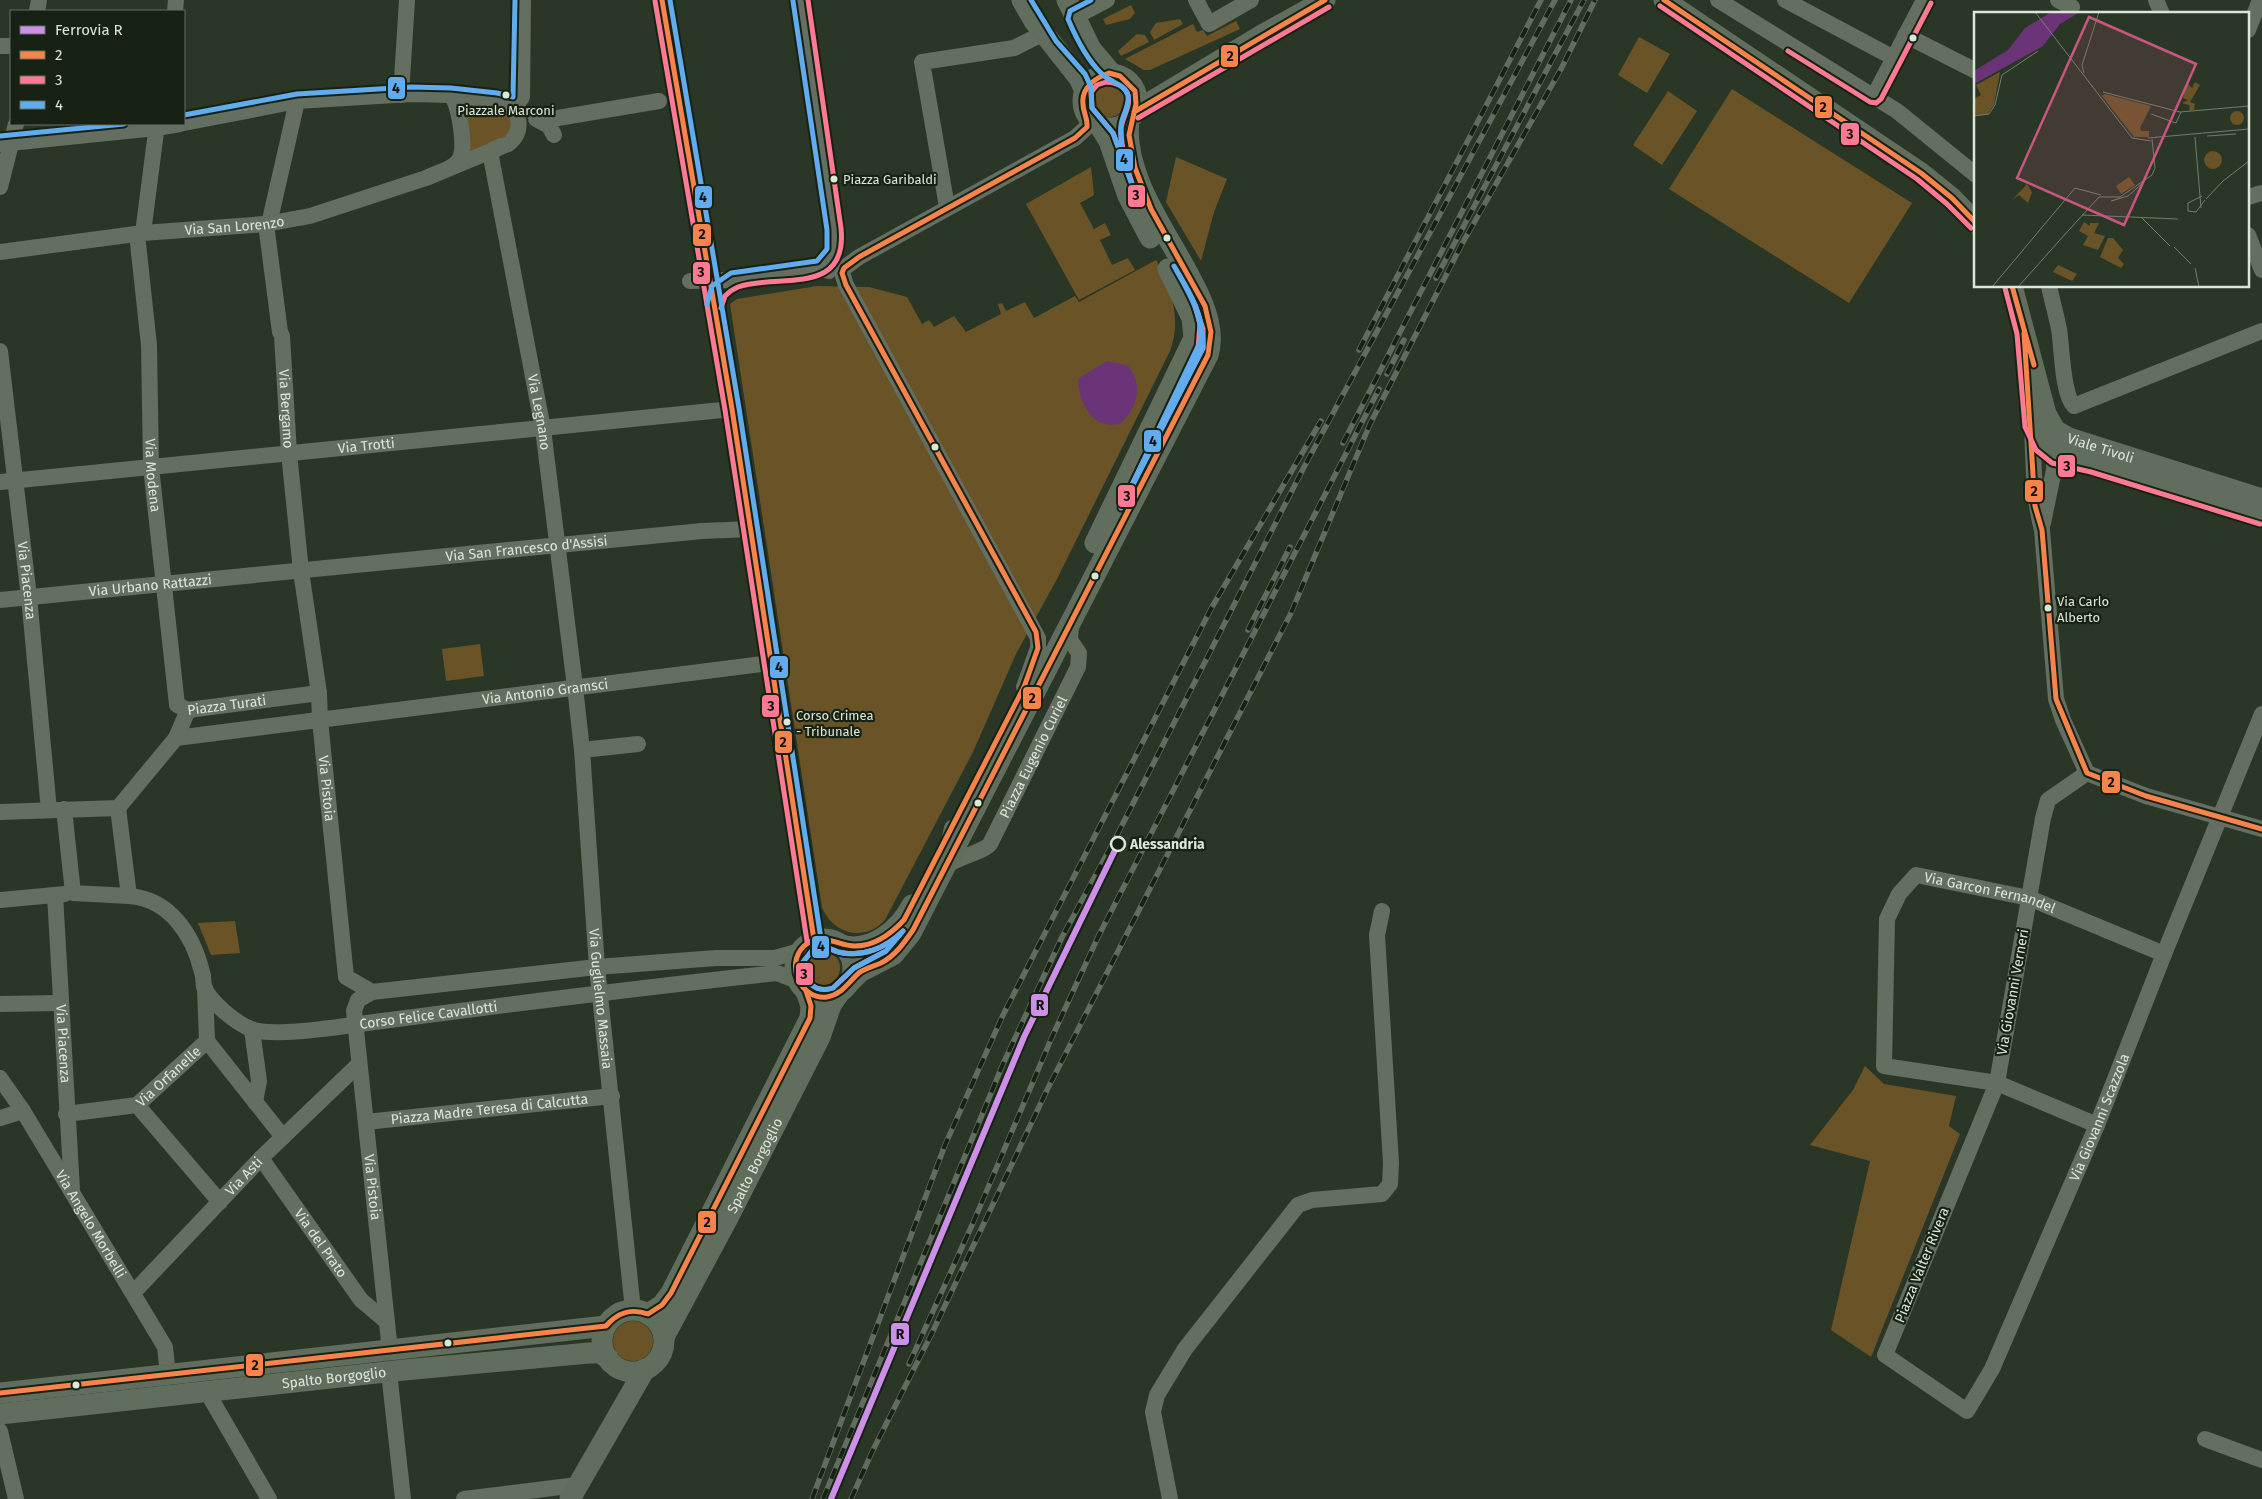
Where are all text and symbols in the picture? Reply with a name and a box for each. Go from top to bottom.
legend [10,10,185,125]
inset map [1974,12,2250,288]
text: Ferrovia R [55,21,123,39]
unlabelled marker [1908,33,1918,43]
line badge: 2 [1220,44,1239,68]
text: 2 [55,46,62,64]
text: 2 [1226,48,1234,65]
text: 3 [55,71,63,89]
line badge: 4 [387,76,406,100]
text: 4 [392,80,400,97]
marker: Piazzale Marconi [501,90,511,100]
line badge: 2 [1814,95,1833,119]
text: 4 [55,96,63,114]
text: 2 [1819,99,1827,116]
place label: Piazzale Marconi [457,103,555,118]
line badge: 3 [1840,122,1860,146]
text: 3 [1845,126,1854,143]
line badge: 4 [1115,148,1134,172]
text: 4 [1120,151,1128,168]
place label: Piazza Garibaldi [843,172,937,187]
marker: Piazza Garibaldi [829,174,839,184]
line badge: 3 [1127,184,1146,208]
line badge: 4 [694,185,713,209]
text: 3 [1131,187,1140,204]
text: 4 [699,189,707,206]
street label: Via San Lorenzo [184,212,286,238]
line badge: 2 [692,223,712,247]
text: 2 [698,226,706,243]
unlabelled marker [1162,233,1172,243]
line badge: 3 [692,261,711,285]
text: 3 [696,264,705,281]
street label: Via Bergamo [276,369,297,449]
street label: Via Legnano [524,373,554,451]
line badge: 4 [1143,429,1162,453]
street label: Viale Tivoli [2065,429,2136,466]
text: 4 [1149,433,1157,450]
street label: Via Trotti [337,434,395,457]
street label: Via Modena [142,438,164,513]
unlabelled marker [930,442,940,452]
line badge: 3 [2057,454,2076,478]
text: 3 [2062,458,2071,475]
line badge: 2 [2024,479,2044,503]
text: 2 [2030,483,2038,500]
line badge: 3 [1117,484,1136,508]
text: 3 [1122,488,1131,505]
street label: Via San Francesco d'Assisi [445,532,608,565]
street label: Via Piacenza [14,540,40,620]
street label: Via Urbano Rattazzi [88,571,213,600]
unlabelled marker [1090,571,1100,581]
place label: Via Carlo Alberto [2057,594,2109,625]
marker: Via Carlo Alberto [2043,603,2053,613]
line badge: 4 [769,655,789,679]
text: 4 [775,659,783,676]
street label: Via Antonio Gramsci [481,675,609,708]
line badge: 2 [1022,686,1042,710]
text: 2 [1028,690,1036,707]
street label: Piazza Turati [186,691,267,719]
street label: Piazza Eugenio Curiel [996,693,1071,821]
line badge: 3 [761,694,780,718]
text: 3 [766,698,775,715]
place label: Corso Crimea - Tribunale [796,708,873,739]
marker: Corso Crimea - Tribunale [782,717,792,727]
line badge: 2 [774,730,793,754]
text: 2 [779,734,787,751]
street label: Via Pistoia [315,755,339,822]
line badge: 2 [2101,770,2121,794]
text: 2 [2107,774,2115,791]
unlabelled marker [973,798,983,808]
marker: Alessandria [1110,836,1126,852]
place label: Alessandria [1129,836,1205,853]
street label: Via Garcon Fernandel [1923,868,2058,917]
street label: Via Guglielmo Massaia [586,928,616,1070]
street label: Via Giovanni Verneri [1994,928,2032,1056]
line badge: 4 [811,935,830,959]
text: 4 [817,938,825,955]
line badge: 3 [795,962,814,986]
text: 3 [799,966,808,983]
line badge: R [1030,993,1049,1017]
text: R [1036,997,1045,1014]
street label: Corso Felice Cavallotti [358,998,498,1032]
street label: Via Piacenza [53,1004,74,1083]
street label: Via Orfanelle [132,1042,204,1110]
street label: Via Giovanni Scazzola [2065,1051,2133,1184]
street label: Piazza Madre Teresa di Calcutta [390,1090,589,1128]
street label: Spalto Borgoglio [723,1115,786,1216]
street label: Via Asti [222,1153,266,1199]
street label: Via Pistoia [361,1153,385,1221]
street label: Via Angelo Morbelli [52,1167,130,1281]
street label: Via del Prato [291,1205,351,1281]
street label: Piazza Valter Rivera [1891,1205,1953,1325]
line badge: 2 [697,1210,717,1234]
text: 2 [703,1214,711,1231]
line badge: R [890,1322,910,1346]
text: R [896,1326,905,1343]
unlabelled marker [443,1338,453,1348]
line badge: 2 [245,1353,264,1377]
text: 2 [251,1357,259,1374]
street label: Spalto Borgoglio [281,1363,387,1392]
unlabelled marker [71,1380,81,1390]

